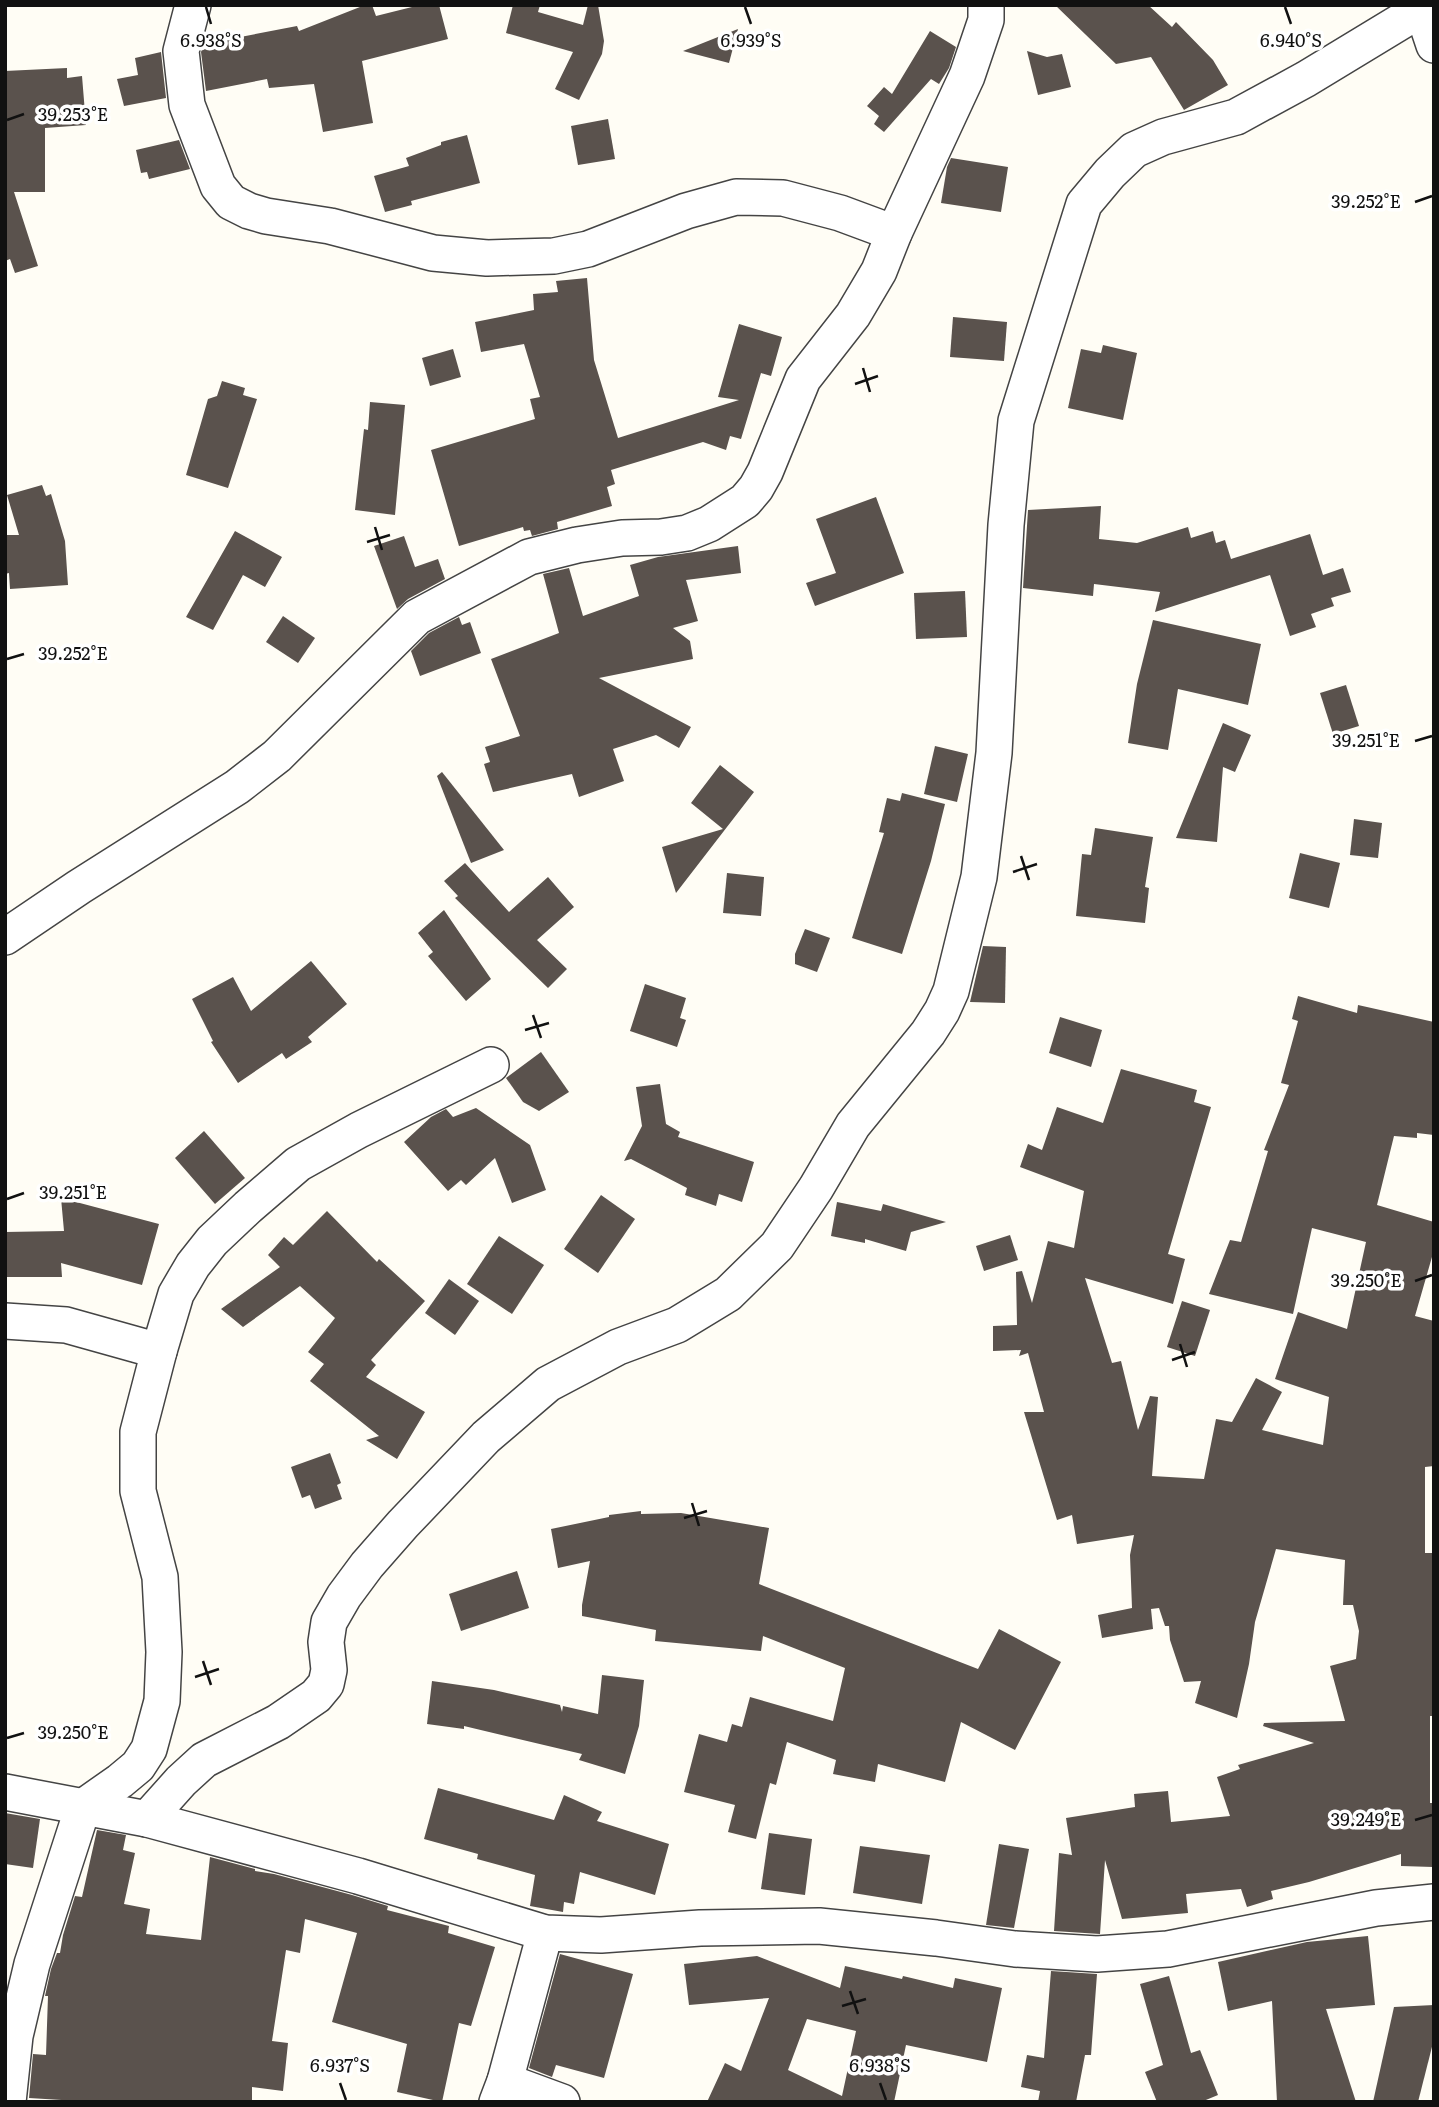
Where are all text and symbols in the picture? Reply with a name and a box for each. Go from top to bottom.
text: 6.938°S [180,26,242,53]
text: 6.939°S [721,26,781,53]
text: 6.940°S [1260,26,1322,53]
text: 39.253°E [38,100,108,127]
text: 39.252°E [1331,187,1401,214]
text: 39.252°E [38,639,108,666]
text: 39.251°E [1332,726,1400,753]
text: 39.251°E [39,1178,107,1205]
text: 39.250°E [1330,1266,1402,1293]
text: 39.250°E [37,1718,109,1745]
text: 39.249°E [1330,1805,1402,1832]
text: 6.937°S [310,2051,370,2078]
text: 6.938°S [849,2051,911,2078]

